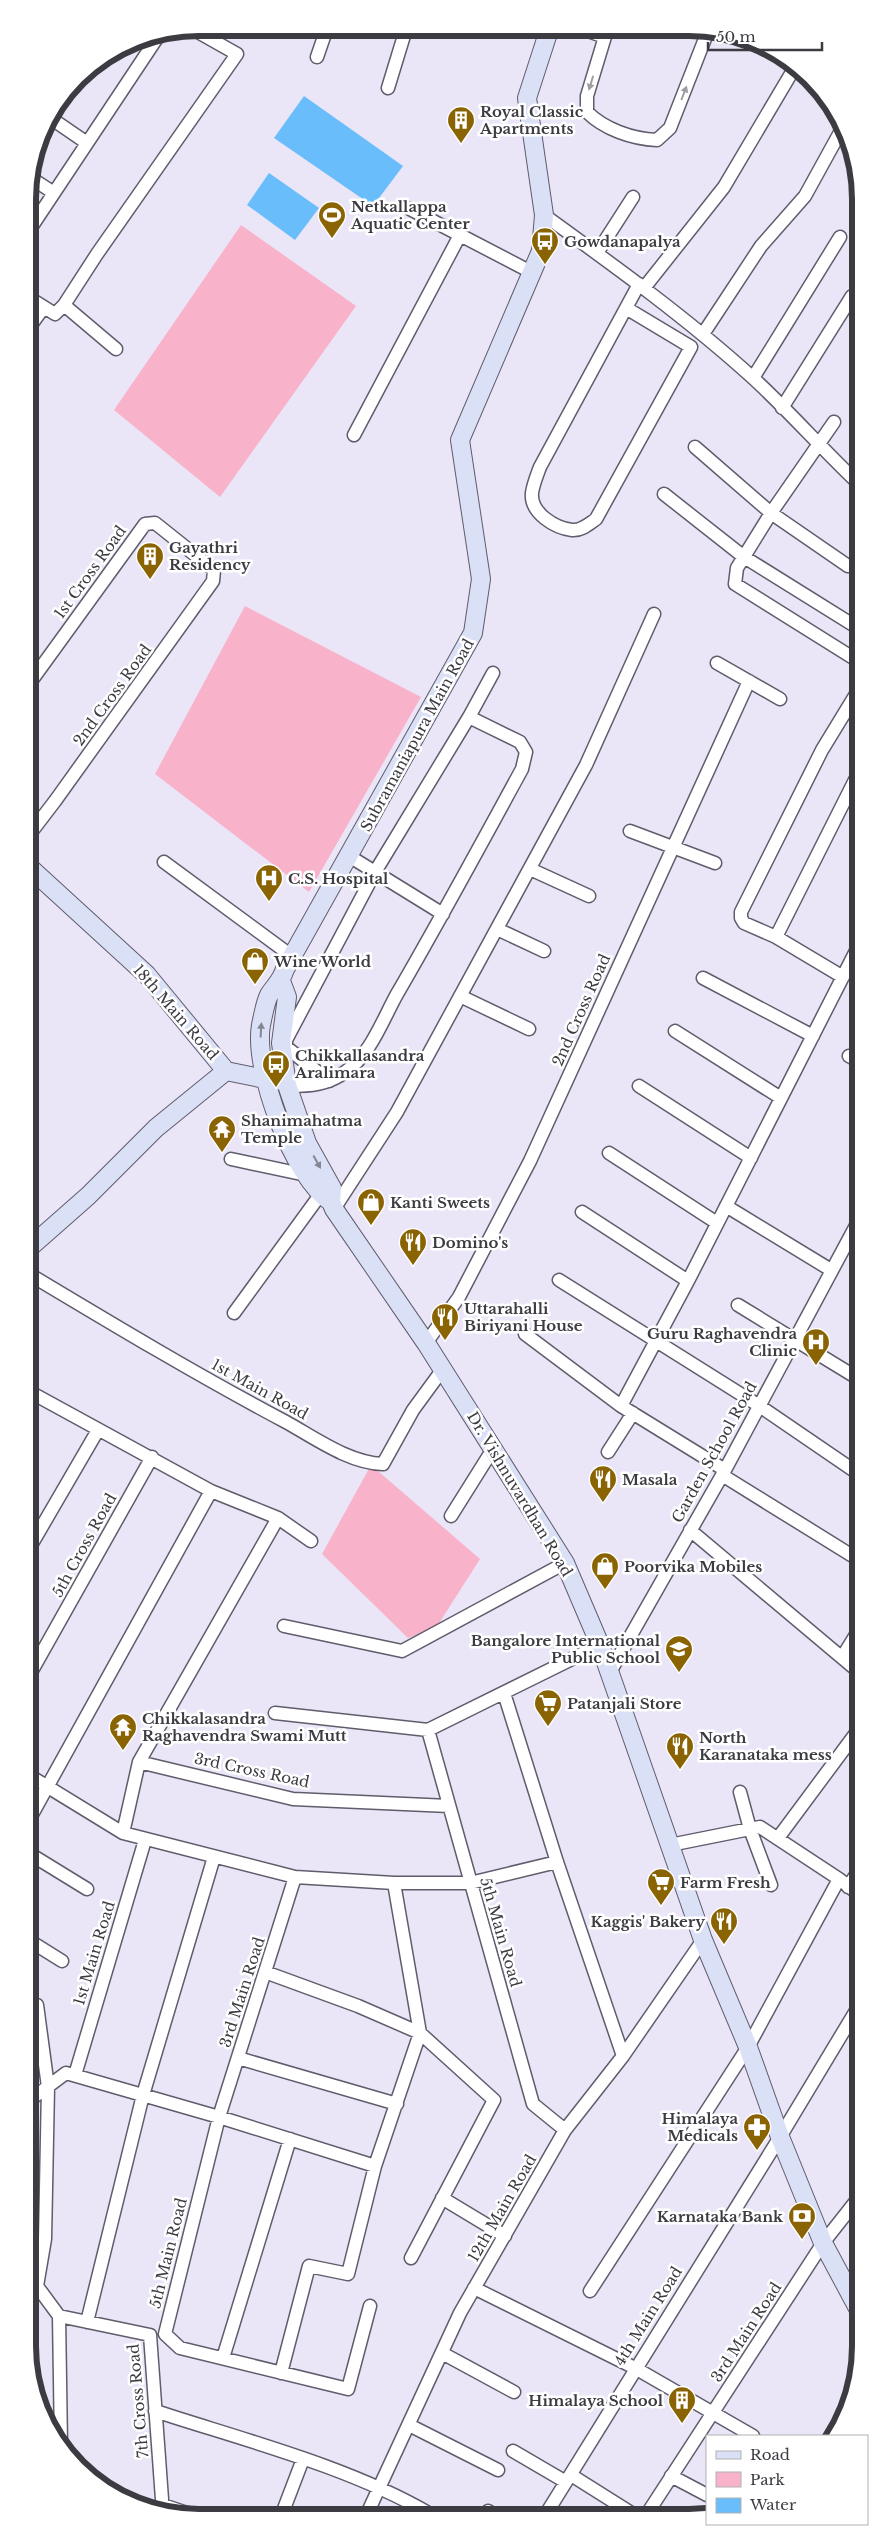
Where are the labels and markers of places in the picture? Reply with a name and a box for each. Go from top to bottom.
place label: Royal Classic Apartments [479,102,584,138]
building icon: Royal Classic Apartments [446,105,476,144]
place label: Netkallappa Aquatic Center [350,197,470,233]
sports icon: Netkallappa Aquatic Center [317,200,347,239]
bus stop icon: Gowdanapalya [530,226,560,265]
place label: Gowdanapalya [564,232,681,251]
place label: Gayathri Residency [169,538,251,574]
building icon: Gayathri Residency [135,541,165,580]
hospital icon: C.S. Hospital [254,863,284,902]
place label: C.S. Hospital [288,869,389,888]
shop icon: Wine World [240,946,270,985]
place label: Wine World [273,952,372,971]
place label: Chikkallasandra Aralimara [294,1046,425,1082]
bus stop icon: Chikkallasandra Aralimara [261,1049,291,1088]
place label: Shanimahatma Temple [241,1111,362,1147]
temple icon: Shanimahatma Temple [207,1114,237,1153]
shop icon: Kanti Sweets [356,1187,386,1226]
place label: Kanti Sweets [390,1193,490,1212]
restaurant icon: Domino's [398,1227,428,1266]
place label: Domino's [432,1233,508,1252]
place label: Uttarahalli Biriyani House [464,1299,583,1335]
restaurant icon: Uttarahalli Biriyani House [430,1302,460,1341]
place label: Guru Raghavendra Clinic [647,1324,798,1360]
hospital icon: Guru Raghavendra Clinic [801,1327,831,1366]
restaurant icon: Masala [588,1464,618,1503]
place label: Masala [622,1470,678,1489]
shop icon: Poorvika Mobiles [590,1551,620,1590]
place label: Poorvika Mobiles [624,1557,762,1576]
place label: Bangalore International Public School [471,1631,661,1667]
school or university icon: Bangalore International Public School [664,1634,694,1673]
supermarket icon: Patanjali Store [533,1688,563,1727]
place label: Patanjali Store [567,1694,682,1713]
place label: Chikkalasandra Raghavendra Swami Mutt [142,1709,347,1745]
temple icon: Chikkalasandra Raghavendra Swami Mutt [108,1712,138,1751]
place label: North Karanataka mess [699,1728,832,1764]
restaurant icon: North Karanataka mess [665,1731,695,1770]
supermarket icon: Farm Fresh [646,1867,676,1906]
place label: Farm Fresh [680,1873,771,1892]
restaurant icon: Kaggis' Bakery [709,1906,739,1945]
place label: Kaggis' Bakery [591,1912,705,1931]
place label: Himalaya Medicals [662,2109,738,2145]
pharmacy icon: Himalaya Medicals [742,2112,772,2151]
bank icon: Karnataka Bank [787,2201,817,2240]
place label: Karnataka Bank [657,2207,784,2226]
building icon: Himalaya School [667,2385,697,2424]
place label: Himalaya School [528,2391,664,2410]

